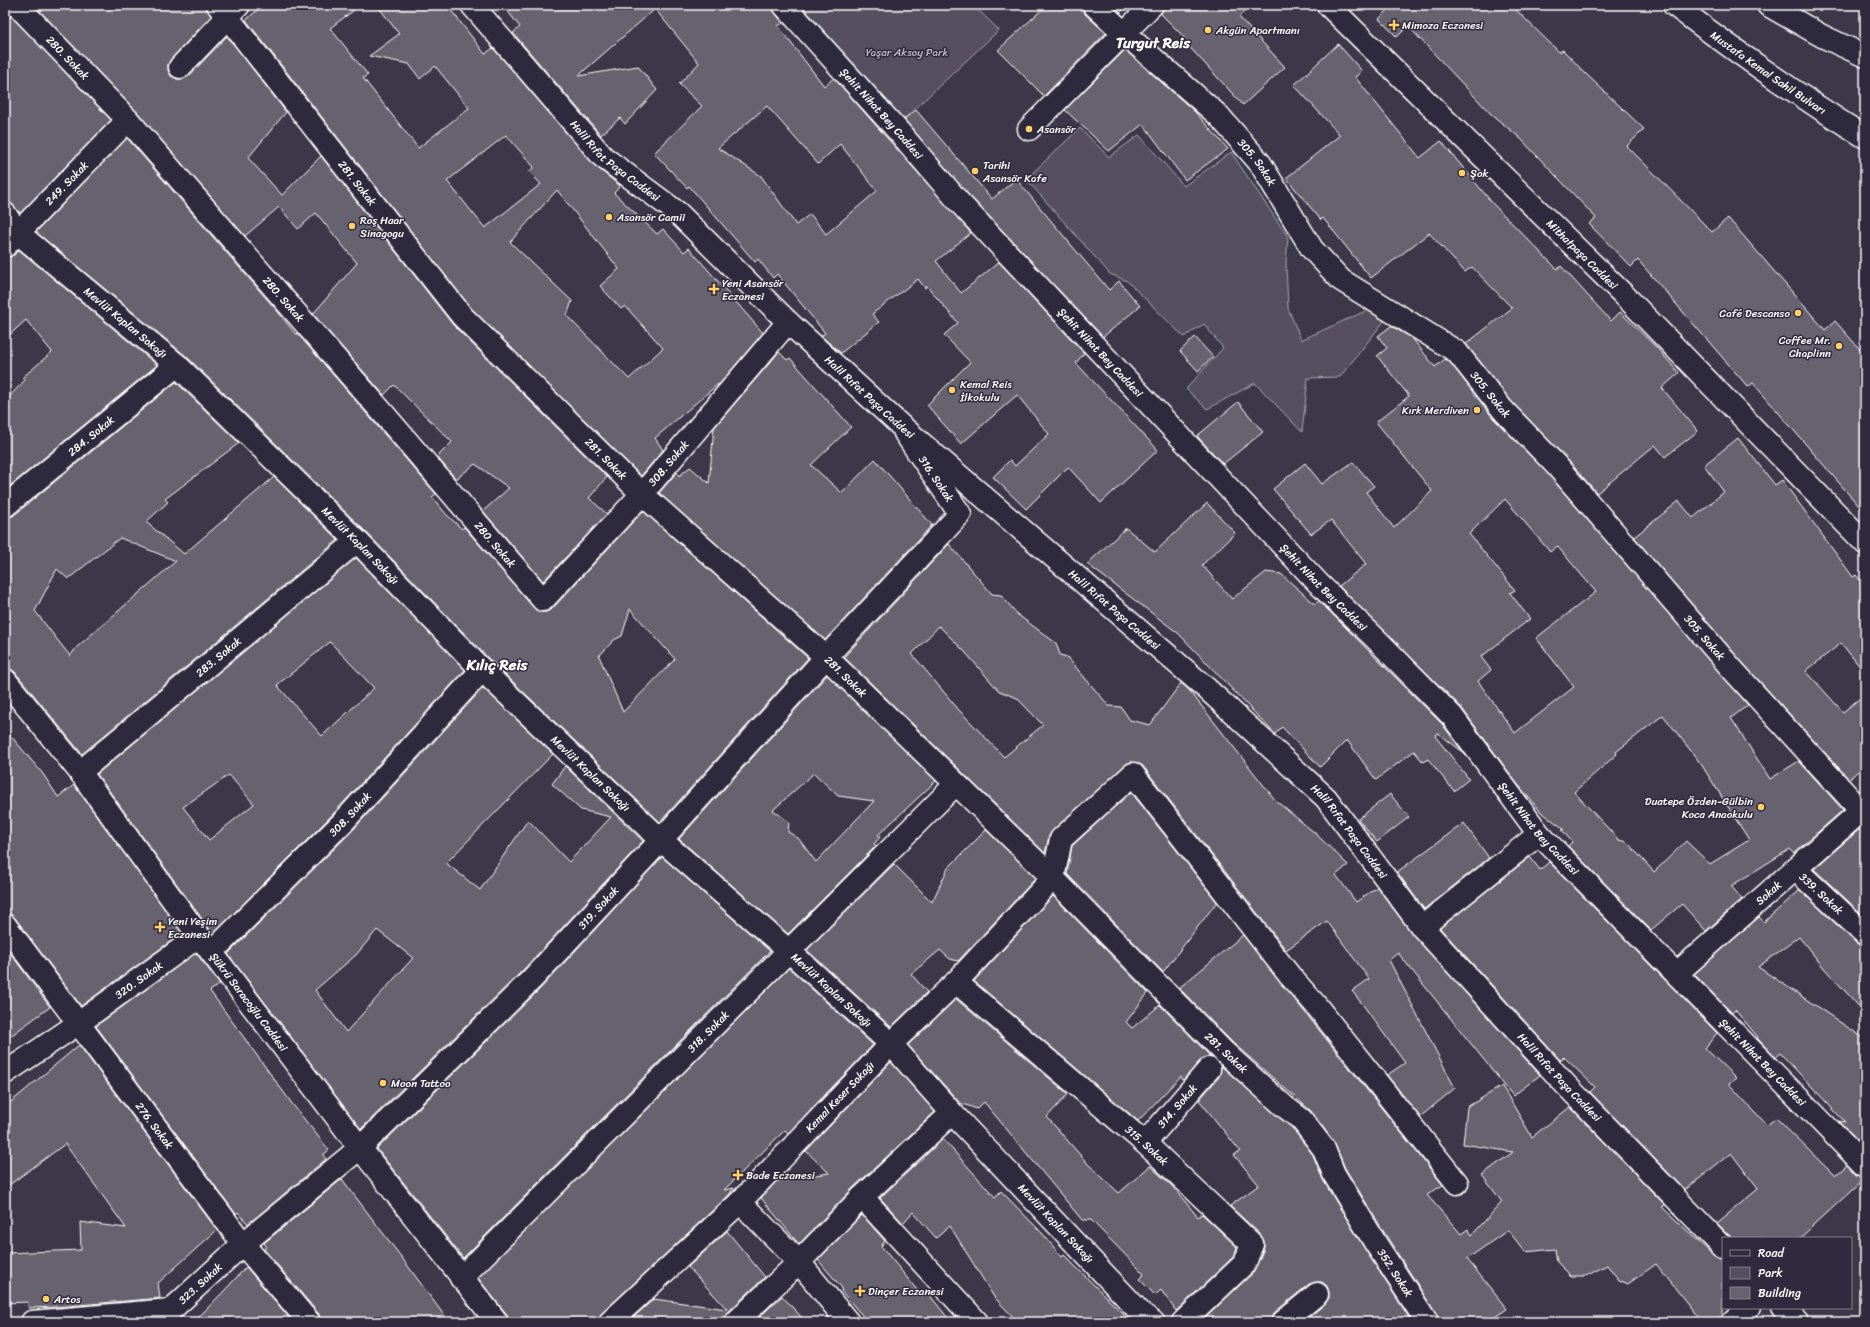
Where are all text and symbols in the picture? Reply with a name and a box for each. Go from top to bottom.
place label: Mimoza Eczanesi [1402,16,1484,35]
marker: Mimoza Eczanesi [1389,20,1399,30]
place label: Akgün Apartmanı [1215,21,1300,40]
marker: Akgün Apartmanı [1203,25,1213,35]
street label: Mustafa Kemal Sahil Bulvarı [1706,26,1830,119]
district label: Turgut Reis [1116,30,1191,56]
street label: 280. Sokak [41,31,94,84]
park label: Yaşar Aksoy Park [866,43,948,62]
street label: Şehit Nihat Bey Caddesi [836,63,929,164]
street label: Halil Rıfat Paşa Caddesi [565,115,665,207]
place label: Asansör [1036,120,1077,139]
marker: Asansör [1024,124,1034,134]
street label: 305. Sokak [1233,134,1281,190]
street label: 249. Sokak [40,156,93,210]
street label: 281. Sokak [333,156,382,210]
place label: Tarihi Asansör Kafe [982,156,1047,188]
place label: Şok [1470,164,1488,183]
marker: Tarihi Asansör Kafe [970,166,980,176]
marker: Şok [1457,168,1467,178]
place label: Asansör Camii [616,208,686,227]
place label: Roş Haar Sinagogu [360,211,405,243]
marker: Asansör Camii [604,212,614,222]
street label: Mithatpaşa Caddesi [1542,214,1623,295]
marker: Roş Haar Sinagogu [347,221,357,231]
street label: 280. Sokak [258,272,309,326]
place label: Yeni Asansör Eczanesi [722,274,785,306]
street label: Mevlüt Kaplan Sokağı [80,282,172,363]
marker: Yeni Asansör Eczanesi [709,284,719,294]
street label: Şehit Nihat Bey Caddesi [1053,303,1148,402]
place label: Café Descanso [1719,304,1790,323]
marker: Café Descanso [1793,308,1803,318]
place label: Coffee Mr. Chaplinn [1779,331,1831,363]
marker: Coffee Mr. Chaplinn [1834,341,1844,351]
street label: Halil Rıfat Paşa Caddesi [820,351,920,444]
street label: 305. Sokak [1466,367,1515,422]
place label: Kemal Reis İlkokulu [959,375,1012,407]
marker: Kemal Reis İlkokulu [947,385,957,395]
place label: Kırk Merdiven [1402,401,1469,420]
marker: Kırk Merdiven [1472,405,1482,415]
street label: 284. Sokak [63,410,119,461]
street label: 281. Sokak [580,433,632,484]
street label: 308. Sokak [643,436,694,490]
street label: 316. Sokak [913,452,959,506]
street label: Mevlüt Kaplan Sokağı [317,502,404,589]
street label: 280. Sokak [470,517,521,572]
street label: Şehit Nihat Bey Caddesi [1276,539,1373,636]
street label: Halil Rıfat Paşa Caddesi [1064,564,1165,655]
street label: 305. Sokak [1679,610,1730,665]
street label: 283. Sokak [191,632,246,682]
street label: 281. Sokak [820,651,872,702]
district label: Kılıç Reis [466,652,529,678]
street label: Mevlüt Kaplan Sokağı [546,731,635,816]
street label: Şehit Nihat Bey Caddesi [1494,777,1585,880]
street label: Halil Rıfat Paşa Caddesi [1307,779,1393,884]
street label: 308. Sokak [324,787,376,841]
place label: Duatepe Özden-Gülbin Koca Anaokulu [1645,792,1753,824]
marker: Duatepe Özden-Gülbin Koca Anaokulu [1756,802,1766,812]
street label: 339. Sokak [1795,868,1848,919]
street label: Sokak [1751,876,1786,910]
street label: 319. Sokak [573,881,623,934]
place label: Yeni Yeşim Eczanesi [168,912,218,944]
marker: Yeni Yeşim Eczanesi [155,922,165,932]
street label: Şükrü Saracoğlu Caddesi [205,948,294,1056]
street label: Mevlüt Kaplan Sokağı [787,948,876,1032]
street label: 320. Sokak [111,956,167,1004]
street label: 318. Sokak [682,1006,734,1057]
street label: Şehit Nihat Bey Caddesi [1715,1013,1812,1111]
street label: 281. Sokak [1200,1028,1252,1078]
street label: Halil Rıfat Paşa Caddesi [1513,1028,1607,1127]
street label: Kemal Keser Sokağı [801,1057,879,1137]
place label: Moon Tattoo [391,1074,451,1093]
marker: Moon Tattoo [378,1078,388,1088]
street label: 314. Sokak [1152,1079,1202,1132]
street label: 276. Sokak [130,1098,179,1153]
street label: 315. Sokak [1121,1120,1173,1170]
place label: Bade Eczanesi [746,1166,816,1185]
marker: Bade Eczanesi [733,1170,743,1180]
street label: Mevlüt Kaplan Sokağı [1013,1179,1099,1267]
legend [1722,1237,1852,1309]
text: Road [1758,1242,1785,1264]
street label: 352. Sokak [1372,1245,1418,1301]
street label: 323. Sokak [174,1258,227,1309]
text: Park [1758,1262,1783,1284]
place label: Dinçer Eczanesi [868,1282,944,1301]
text: Building [1758,1282,1801,1304]
marker: Dinçer Eczanesi [855,1286,865,1296]
place label: Artos [53,1290,81,1309]
marker: Artos [41,1294,51,1304]

